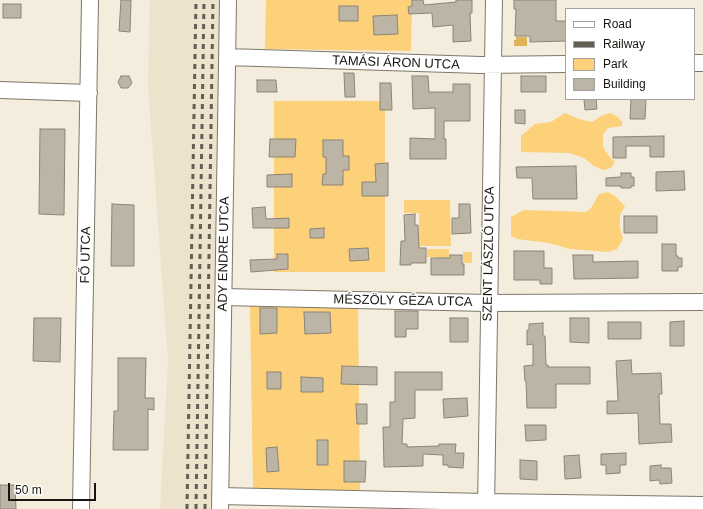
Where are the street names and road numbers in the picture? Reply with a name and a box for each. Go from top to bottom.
street label: TAMÁSI ÁRON UTCA [332,53,460,73]
street label: SZENT LÁSZLÓ UTCA [480,186,498,322]
street label: ADY ENDRE UTCA [215,196,233,312]
street label: FŐ UTCA [78,226,94,284]
street label: MÉSZÖLY GÉZA UTCA [333,292,473,310]

